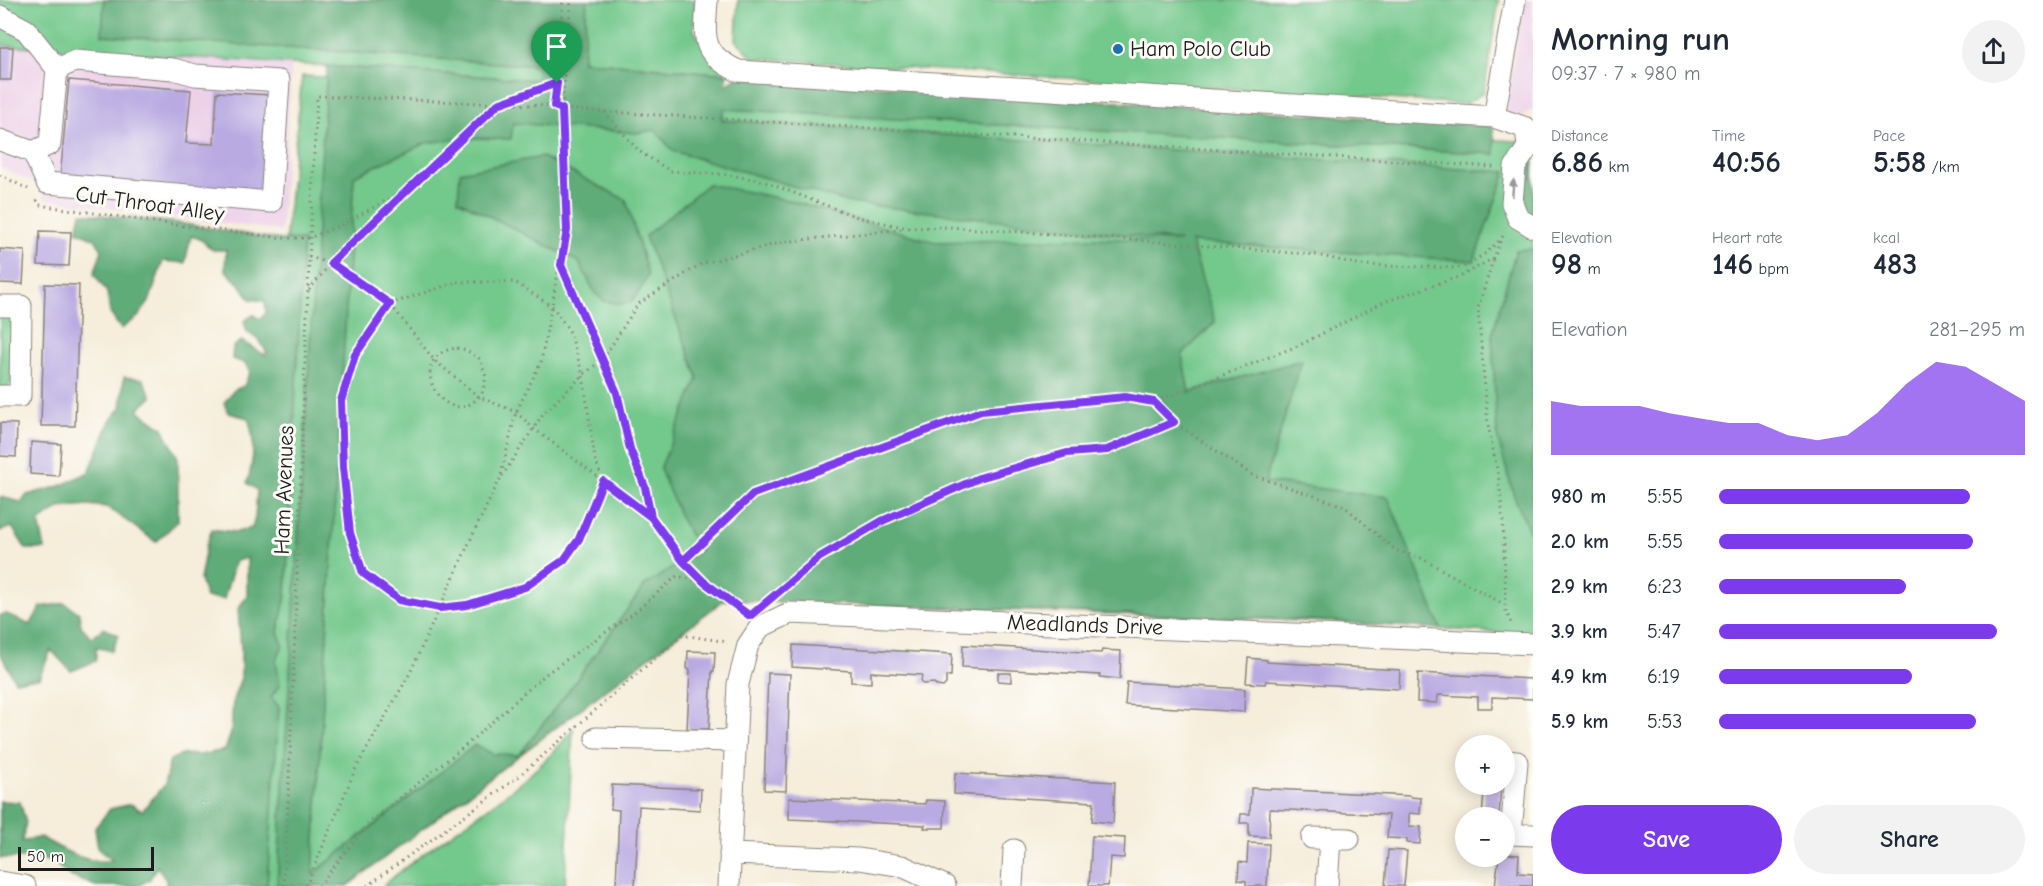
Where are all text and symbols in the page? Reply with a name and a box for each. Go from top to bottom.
text: Morning run [1551,20,1730,58]
button: share [1962,20,2025,83]
pin [531,21,582,83]
icon: arrive [540,30,573,63]
place label: Ham Polo Club [1130,36,1271,62]
marker: Ham Polo Club [1111,42,1125,56]
text: 09:37 · 7 × 980 m [1551,62,1701,85]
text: Distance [1551,127,1608,145]
text: Time [1712,127,1745,145]
text: Pace [1873,127,1905,145]
text: 6.86 [1551,145,1603,180]
text: 40:56 [1712,145,1781,180]
text: 5:58 [1873,145,1926,180]
text: km [1603,158,1630,176]
text: /km [1926,158,1960,176]
one-way arrow [1508,178,1518,197]
street label: Cut Throat Alley [74,181,226,227]
text: Elevation [1551,229,1612,247]
text: Heart rate [1712,229,1783,247]
text: kcal [1873,229,1900,247]
text: 98 [1551,247,1582,282]
text: 146 [1712,247,1753,282]
text: 483 [1873,247,1917,282]
text: m [1582,260,1601,278]
text: bpm [1753,260,1789,278]
text: Elevation [1551,318,1628,341]
text: 281–295 m [1929,318,2025,341]
street label: Ham Avenues [269,425,299,555]
text: 980 m [1551,485,1606,508]
text: 5:55 [1647,485,1683,508]
text: 2.0 km [1551,530,1609,553]
text: 5:55 [1647,530,1683,553]
text: 2.9 km [1551,575,1608,598]
text: 6:23 [1647,575,1682,598]
street label: Meadlands Drive [1006,609,1164,641]
text: 3.9 km [1551,620,1608,643]
text: 5:47 [1647,620,1681,643]
text: 4.9 km [1551,665,1607,688]
text: 6:19 [1647,665,1680,688]
text: 5.9 km [1551,710,1608,733]
text: 5:53 [1647,710,1682,733]
map controls [1455,735,1515,867]
button: + [1455,735,1515,795]
button: Save [1551,805,1782,874]
button: Share [1794,805,2025,874]
button: − [1455,807,1515,867]
scale bar [18,844,154,872]
text: 50 m [27,848,64,866]

